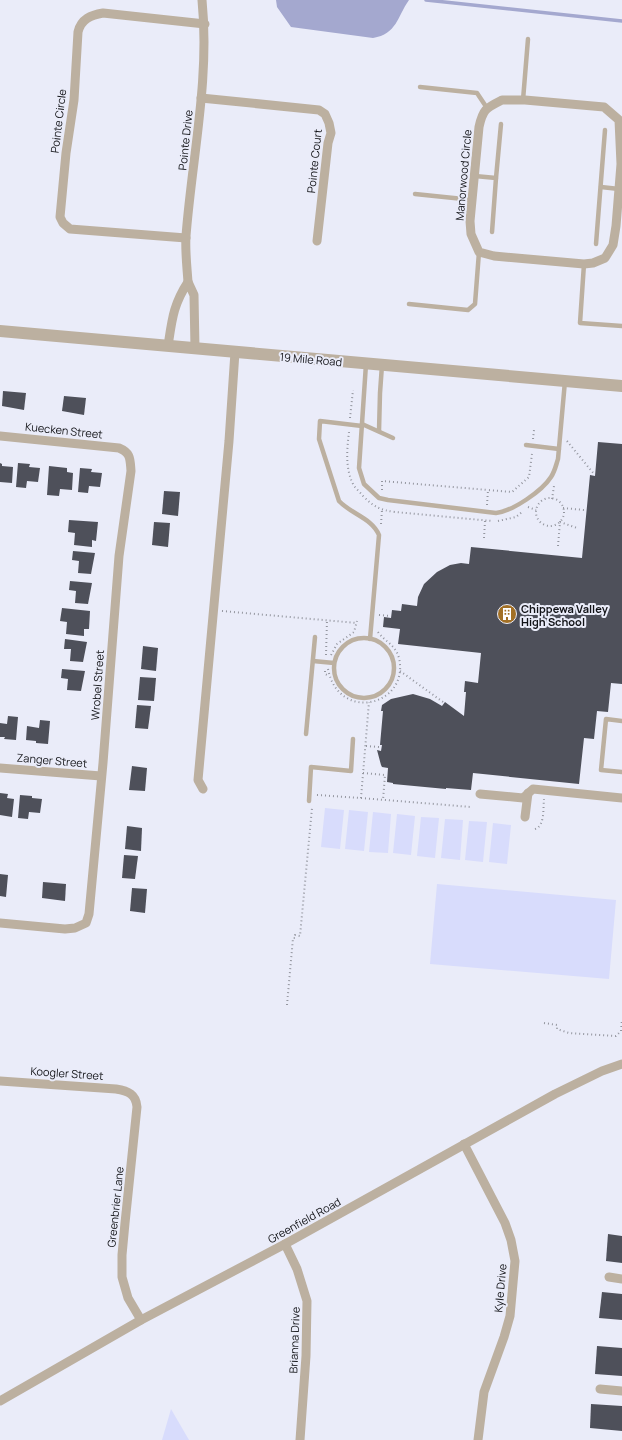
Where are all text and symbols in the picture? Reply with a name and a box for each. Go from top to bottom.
street label: Pointe Circle [47,88,69,154]
street label: Pointe Drive [174,108,196,171]
street label: Pointe Court [303,128,325,194]
street label: Manorwood Circle [452,128,475,221]
street label: 19 Mile Road [279,349,343,369]
street label: Kuecken Street [24,418,104,442]
place label: Chippewa Valley High School [521,601,609,629]
building icon: Chippewa Valley High School [496,603,518,625]
street label: Wrobel Street [87,649,107,721]
street label: Zanger Street [16,749,88,771]
street label: Koogler Street [30,1063,104,1083]
street label: Greenbrier Lane [103,1165,127,1248]
street label: Greenfield Road [265,1194,343,1246]
street label: Kyle Drive [490,1263,510,1313]
street label: Brianna Drive [285,1306,303,1373]

